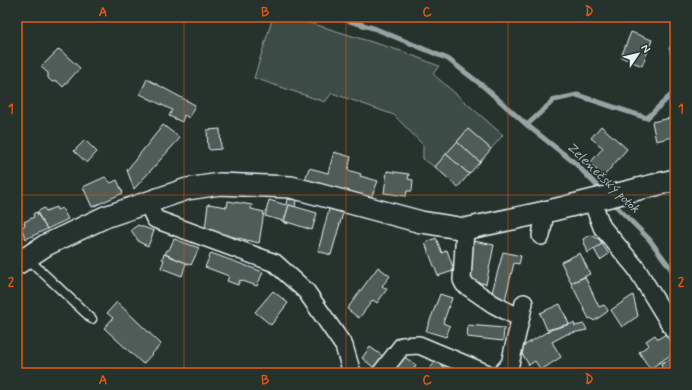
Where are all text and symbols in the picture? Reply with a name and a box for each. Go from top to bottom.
text: A [99,4,107,21]
text: B [261,4,270,21]
text: C [422,4,432,21]
text: D [585,4,594,21]
north arrow [618,34,658,74]
text: N [638,42,653,56]
text: 1 [8,101,14,118]
text: 1 [678,101,684,118]
water label: Zelenečský potok [563,139,644,218]
text: 2 [8,274,15,291]
text: 2 [678,274,685,291]
text: A [99,372,107,389]
text: B [261,372,270,389]
text: C [422,372,432,389]
text: D [585,372,594,389]

